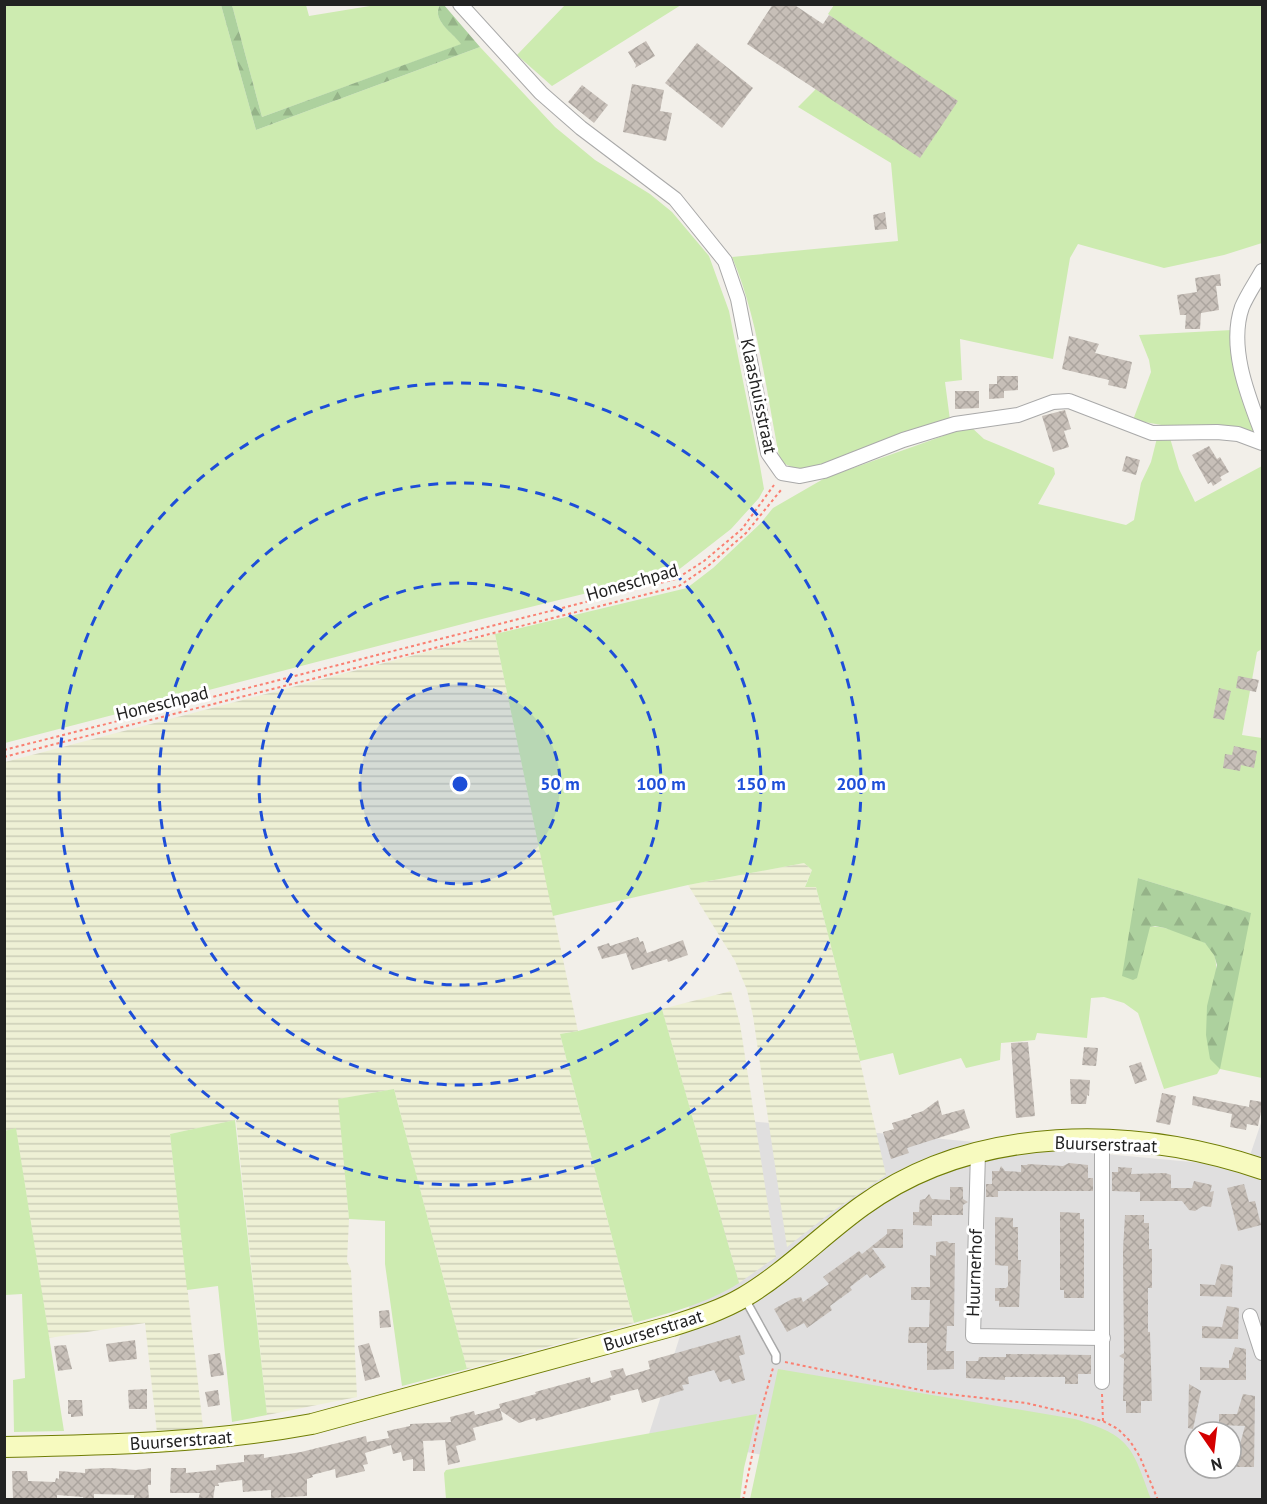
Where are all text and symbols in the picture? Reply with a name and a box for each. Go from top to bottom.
street label: Klaashuisstraat [736,336,782,456]
street label: Honeschpad [583,558,681,606]
street label: Honeschpad [113,680,211,726]
text: 50 m [540,772,580,795]
text: 100 m [636,772,686,795]
text: 150 m [736,772,786,795]
text: 200 m [836,772,886,795]
centre of rings [450,774,470,794]
street label: Buurserstraat [1054,1131,1158,1157]
street label: Huurnerhof [961,1227,987,1317]
street label: Buurserstraat [601,1304,705,1356]
north arrow [1183,1420,1243,1480]
street label: Buurserstraat [129,1425,233,1455]
text: N [1209,1454,1224,1476]

